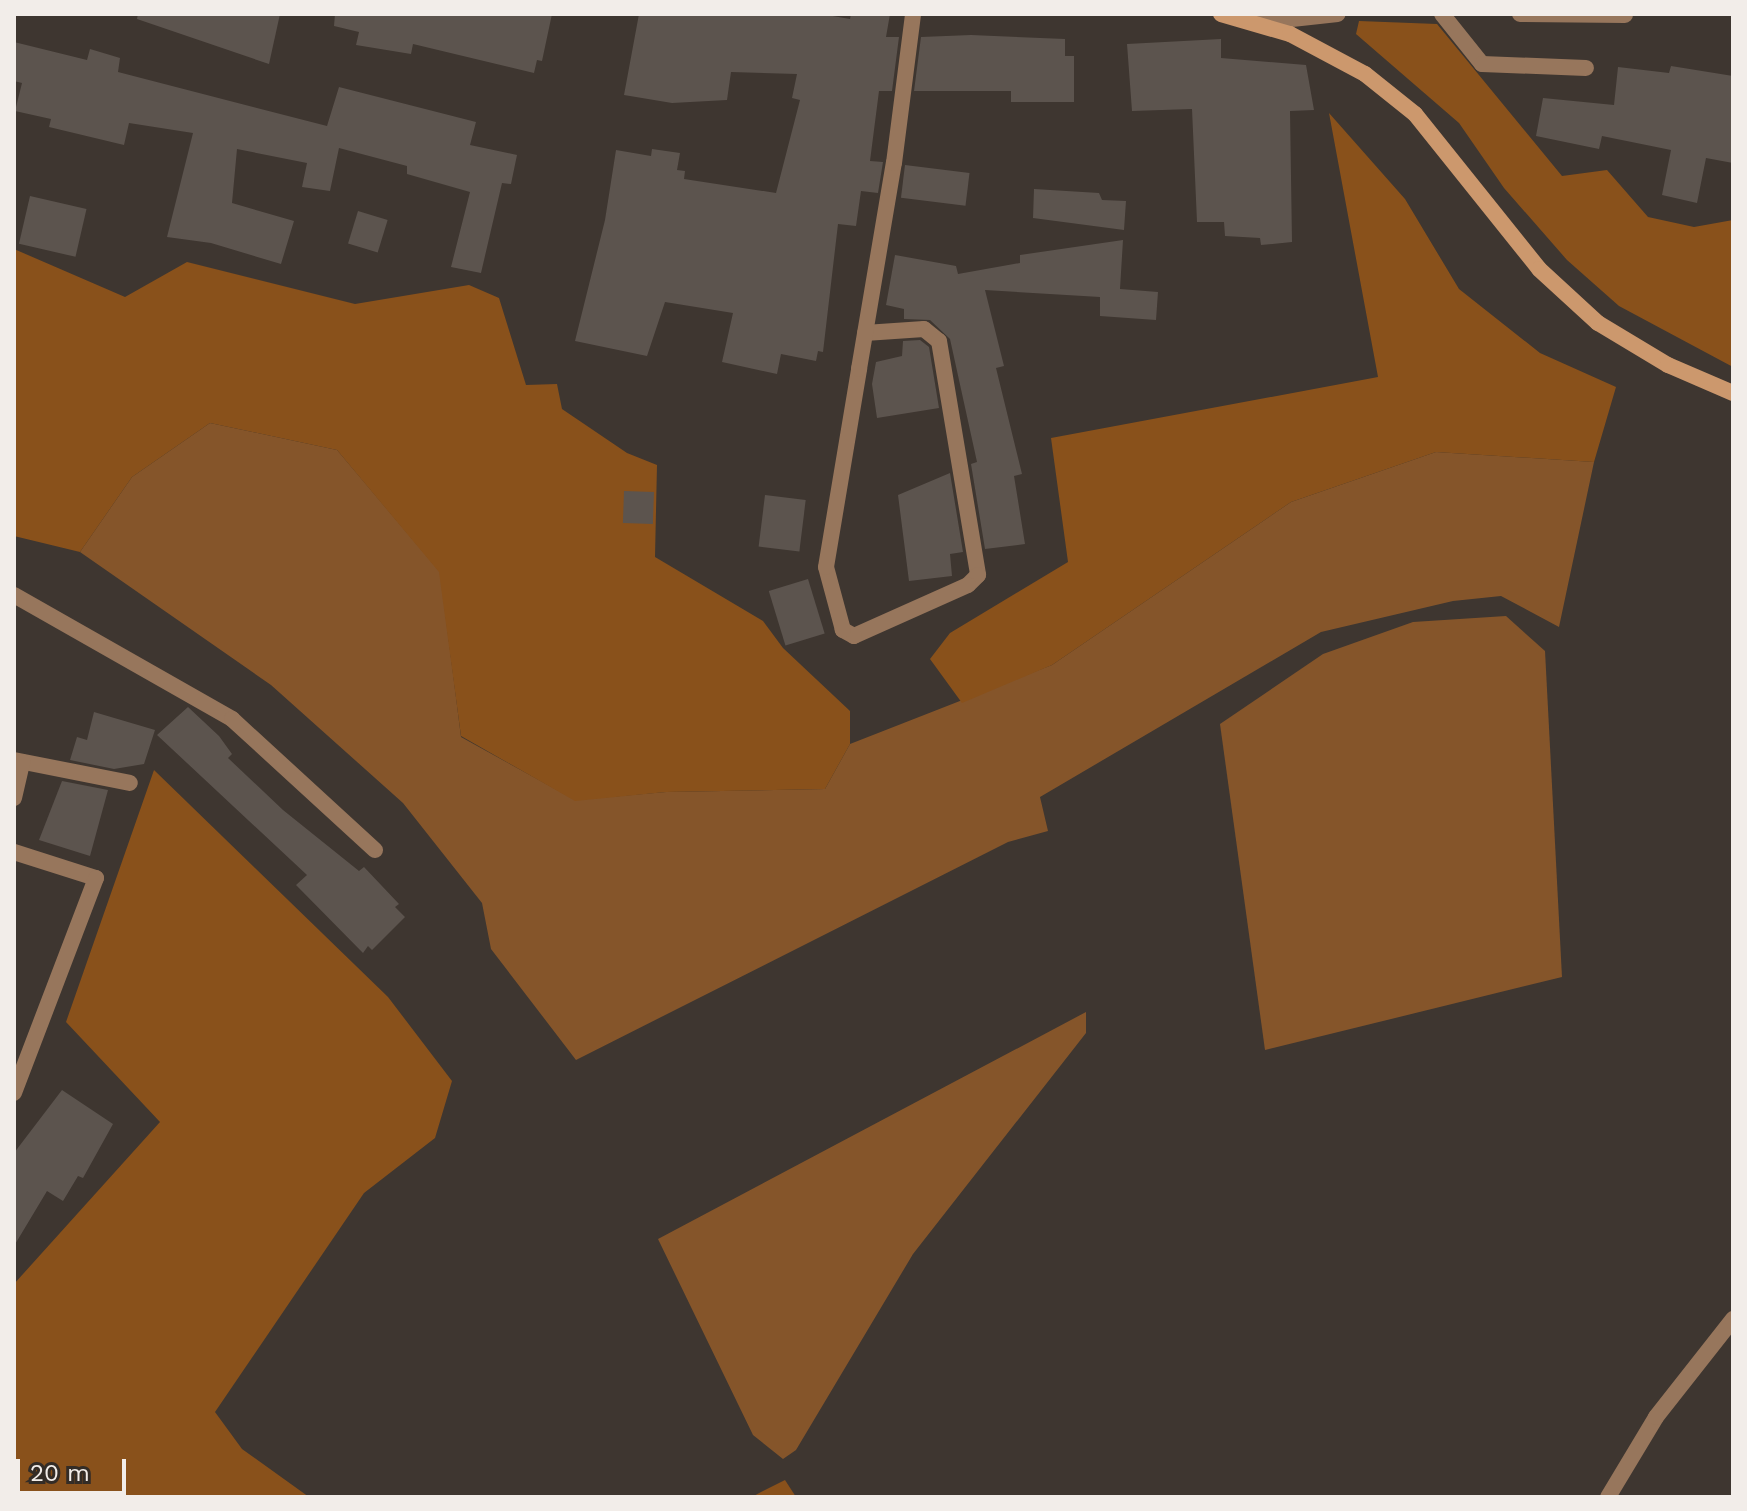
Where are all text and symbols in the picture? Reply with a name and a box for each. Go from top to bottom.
scale bar [20,1443,130,1493]
text: 20 m [30,1459,90,1487]

